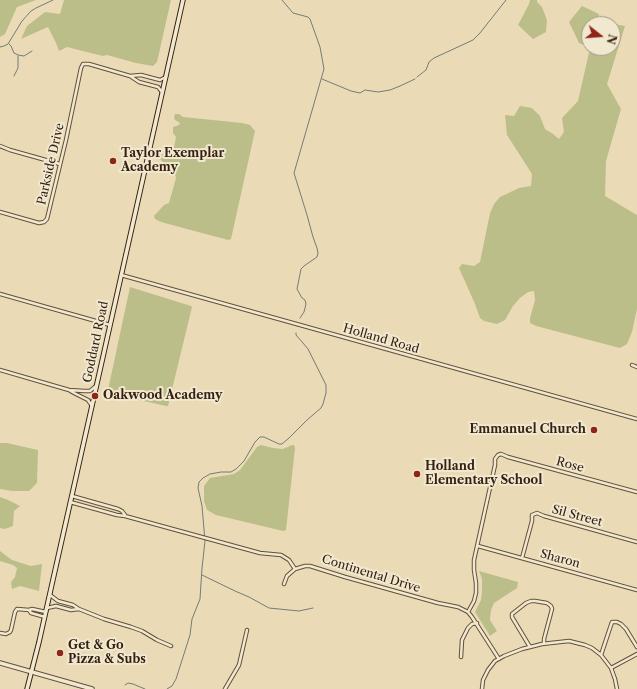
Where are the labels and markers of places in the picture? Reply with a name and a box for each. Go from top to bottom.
place label: Taylor Exemplar Academy [121,147,224,175]
marker: Taylor Exemplar Academy [108,156,118,166]
place label: Oakwood Academy [103,389,222,403]
marker: Oakwood Academy [90,391,100,401]
place label: Emmanuel Church [470,423,586,437]
marker: Emmanuel Church [589,425,599,435]
place label: Holland Elementary School [425,460,542,488]
marker: Holland Elementary School [412,469,422,479]
place label: Get & Go Pizza & Subs [68,639,146,667]
marker: Get & Go Pizza & Subs [55,648,65,658]

